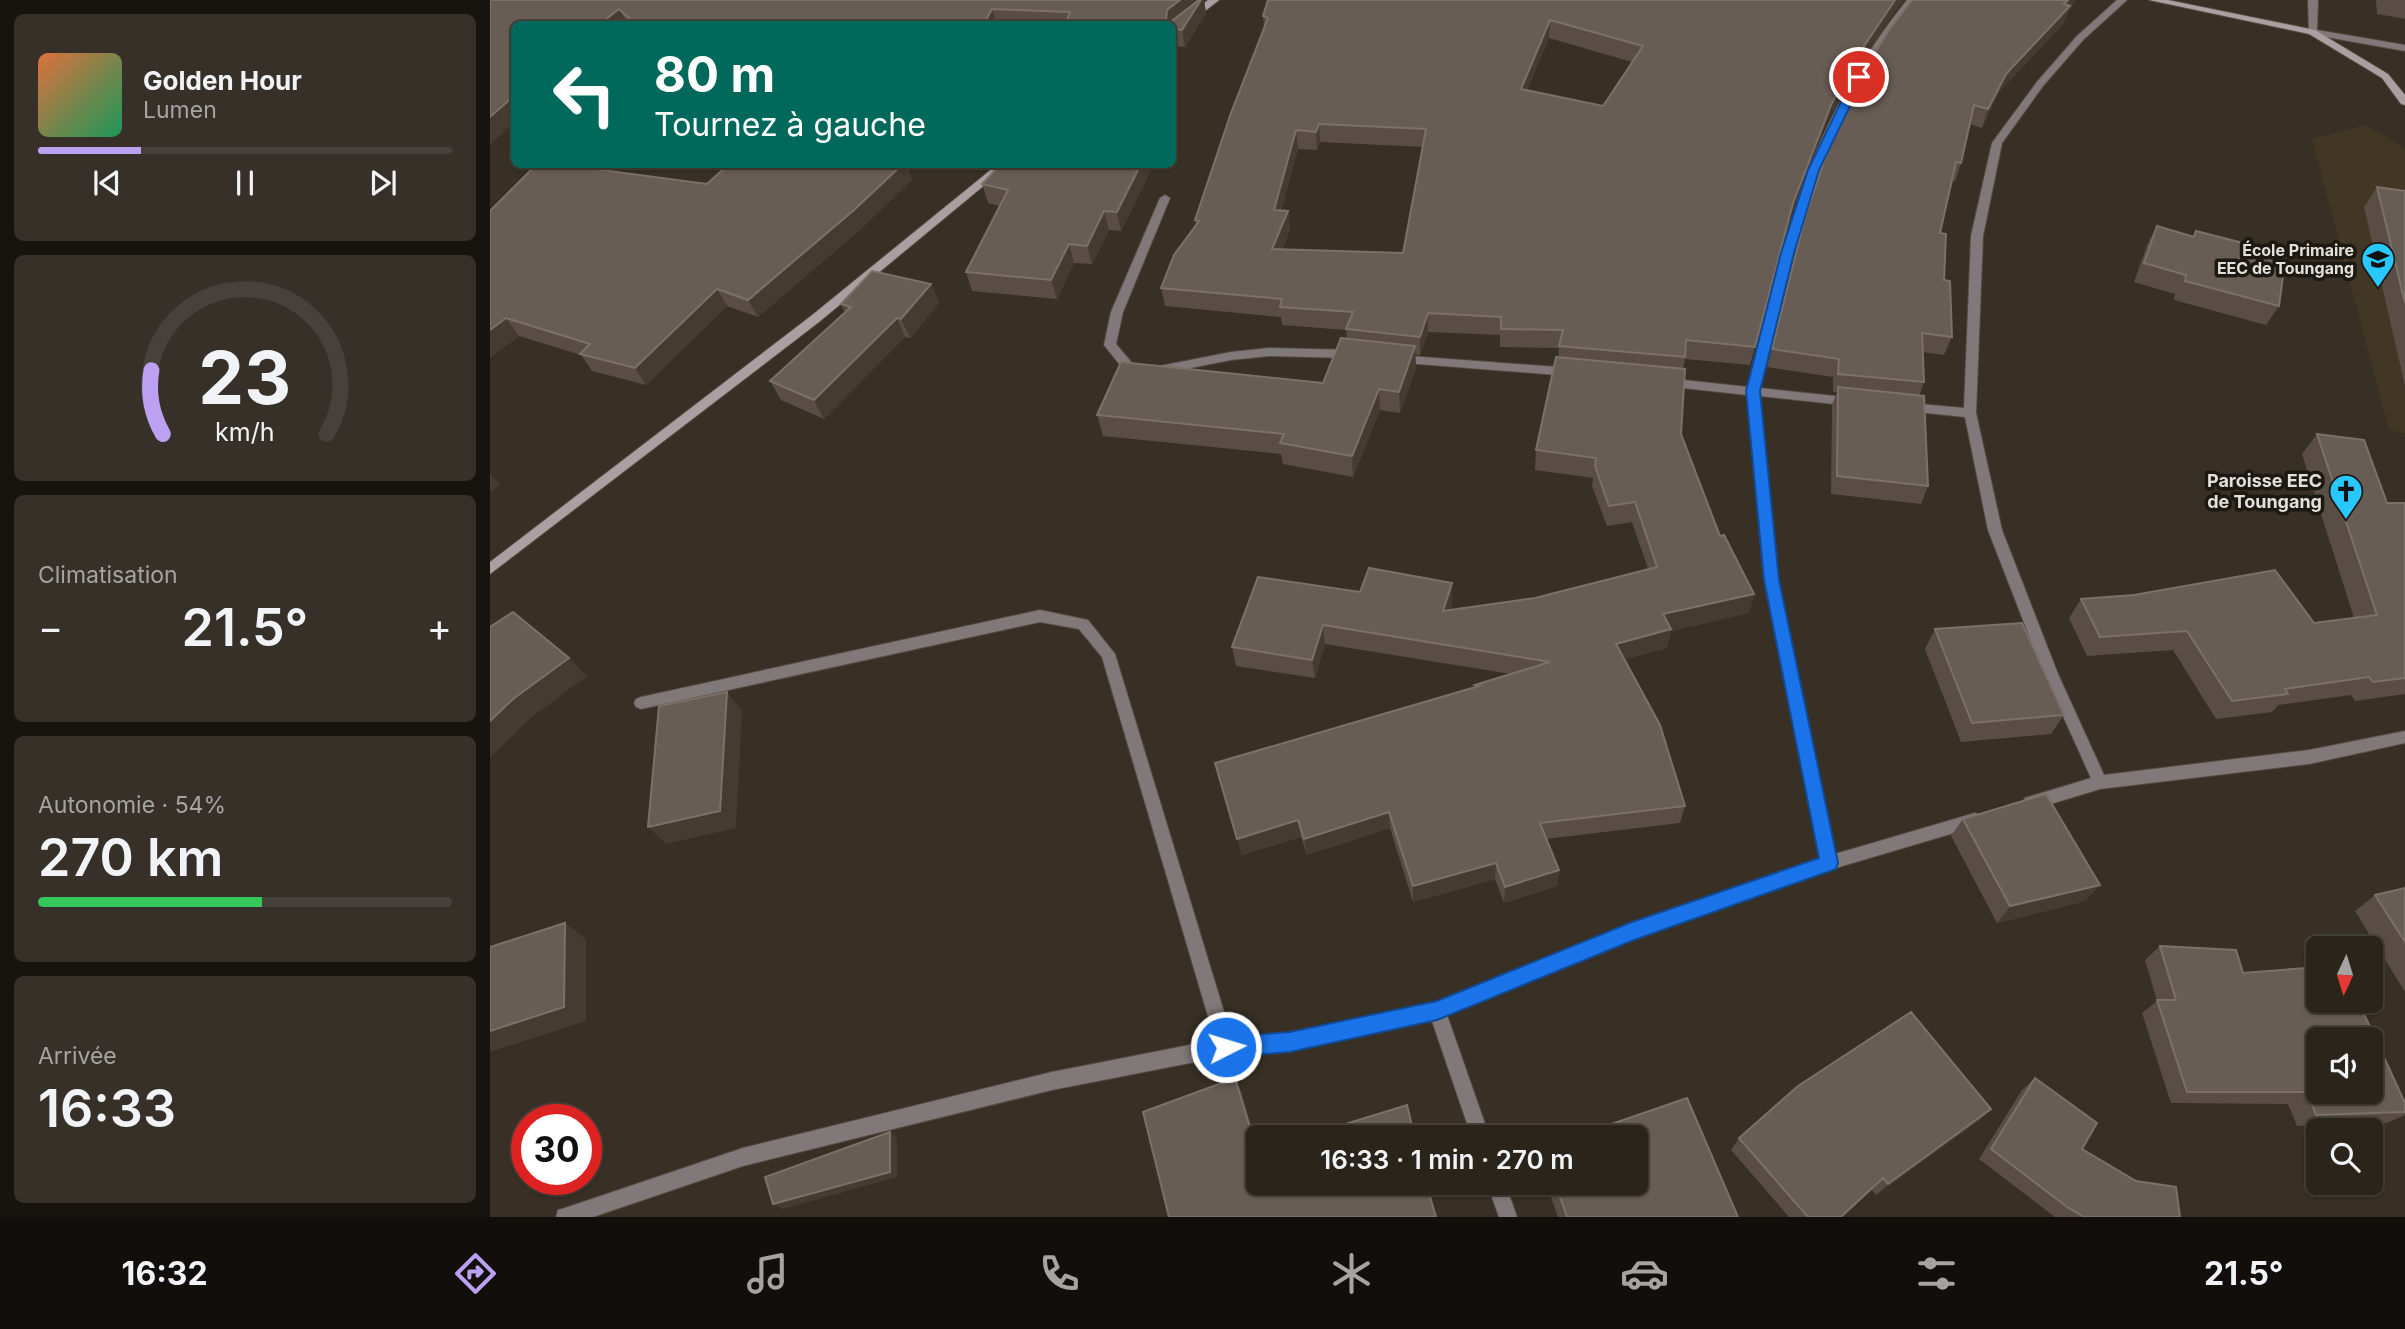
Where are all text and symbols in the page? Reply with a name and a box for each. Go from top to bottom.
text: 80 m [654,45,775,104]
pin [1829,47,1889,107]
icon: left [539,49,630,140]
icon: arrive [1840,58,1878,96]
text: Golden Hour [143,65,302,96]
text: Lumen [143,96,217,124]
text: Tournez à gauche [654,105,926,144]
icon: previous [88,164,126,202]
icon: pause [226,164,264,202]
icon: next [364,164,402,202]
place label: École Primaire EEC de Toungang [2217,240,2354,278]
school or university icon: École Primaire EEC de Toungang [2359,240,2397,289]
text: 23 [199,333,291,422]
text: km/h [215,417,275,447]
place label: Paroisse EEC de Toungang [2207,470,2322,512]
church icon: Paroisse EEC de Toungang [2327,472,2365,521]
text: Climatisation [38,561,178,589]
text: 21.5° [182,596,308,659]
text: − [38,604,63,650]
text: + [427,604,452,650]
text: Autonomie · 54% [38,791,226,819]
text: 270 km [38,826,223,889]
north arrow [2306,936,2384,1013]
map controls [2306,936,2383,1195]
position arrow [1189,1010,1263,1084]
button: sound [2306,1027,2383,1104]
text: Arrivée [38,1042,117,1070]
text: 16:33 [38,1077,176,1140]
speed limit sign: 30 [511,1104,602,1195]
button: search [2306,1118,2383,1195]
text: 16:33 · 1 min · 270 m [1320,1144,1574,1175]
icon: directions [451,1249,500,1298]
icon: music [743,1249,792,1298]
icon: phone [1035,1249,1084,1298]
icon: climate [1327,1249,1376,1298]
icon: car [1620,1249,1669,1298]
icon: filters [1912,1249,1961,1298]
text: 16:32 [122,1254,208,1293]
text: 21.5° [2204,1254,2283,1293]

